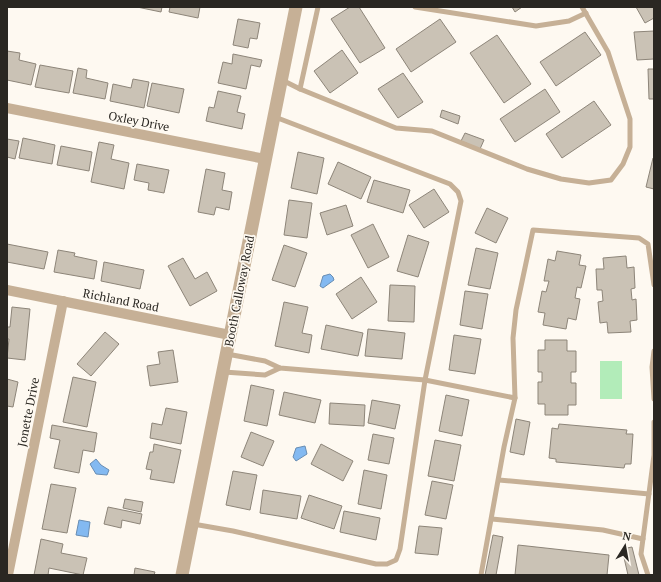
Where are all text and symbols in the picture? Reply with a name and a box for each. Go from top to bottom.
street label: Oxley Drive [107,108,171,134]
street label: Booth Calloway Road [221,234,257,348]
street label: Richland Road [82,285,161,315]
street label: Jonette Drive [14,376,42,448]
north arrow [605,526,645,566]
text: N [621,529,633,544]

